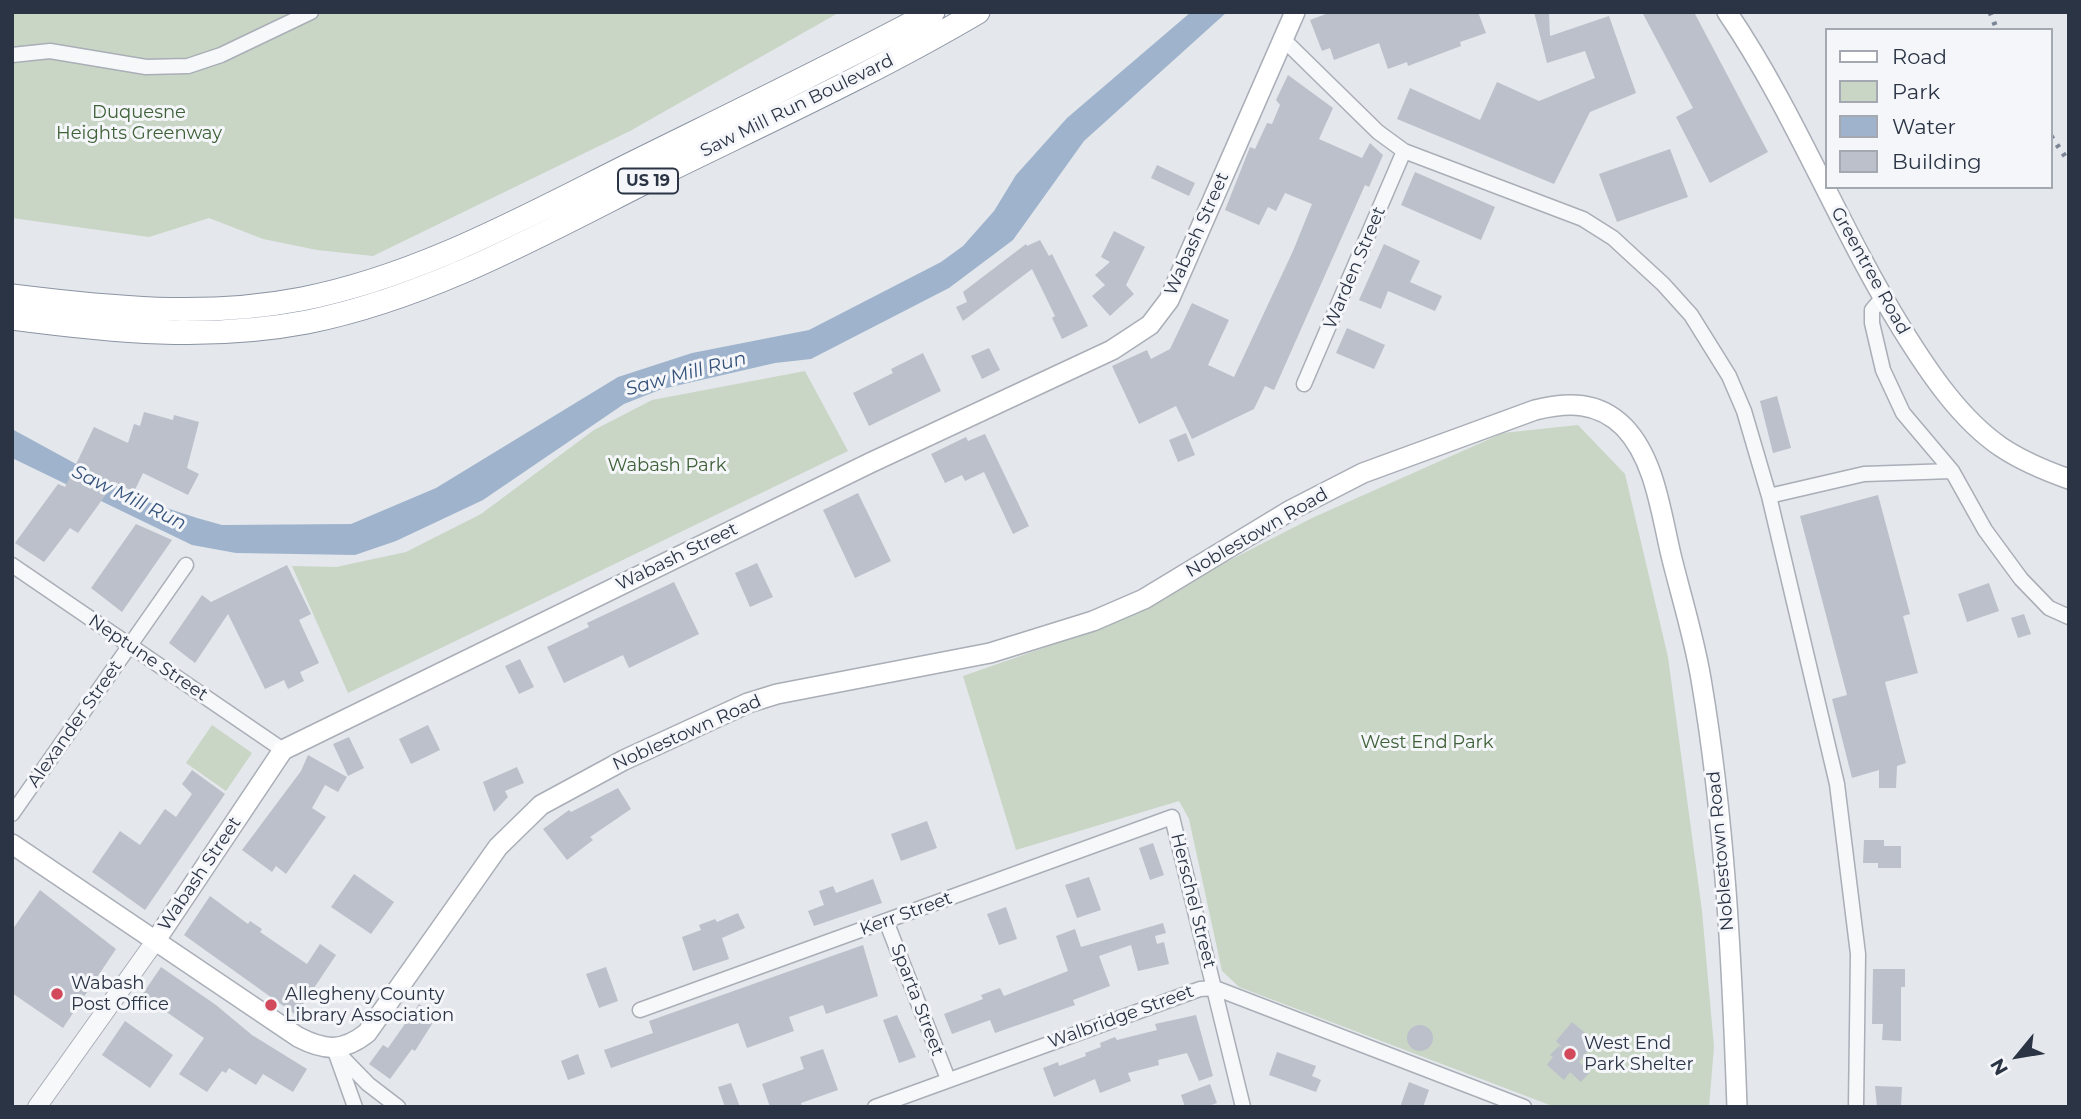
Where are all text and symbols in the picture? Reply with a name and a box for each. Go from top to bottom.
legend [1826,28,2053,189]
text: Road [1892,44,1947,69]
street label: Saw Mill Run Boulevard [697,50,897,162]
text: Park [1892,79,1940,104]
park label: Duquesne Heights Greenway [56,102,222,144]
text: Water [1892,114,1956,139]
text: Building [1892,149,1982,174]
road number: US 19 [618,168,678,194]
street label: Wabash Street [1160,169,1234,299]
street label: Warden Street [1319,203,1391,333]
street label: Greentree Road [1826,203,1914,339]
water label: Saw Mill Run [623,347,749,401]
park label: Wabash Park [607,455,727,477]
water label: Saw Mill Run [68,461,190,535]
street label: Noblestown Road [1182,484,1332,582]
street label: Wabash Street [613,518,741,596]
street label: Neptune Street [84,610,212,706]
street label: Alexander Street [23,656,127,792]
street label: Noblestown Road [609,691,765,775]
park label: West End Park [1361,732,1493,754]
street label: Noblestown Road [1703,770,1739,932]
street label: Wabash Street [154,813,246,935]
street label: Herschel Street [1166,831,1220,971]
street label: Kerr Street [857,887,955,941]
street label: Sparta Street [886,941,948,1059]
place label: Wabash Post Office [71,973,169,1016]
street label: Walbridge Street [1045,981,1197,1053]
place label: Allegheny County Library Association [285,984,454,1026]
marker: Wabash Post Office [49,986,65,1002]
marker: Allegheny County Library Association [263,997,279,1013]
north arrow [1983,1021,2053,1091]
place label: West End Park Shelter [1584,1033,1694,1076]
marker: West End Park Shelter [1562,1046,1578,1062]
text: N [1986,1054,2013,1079]

